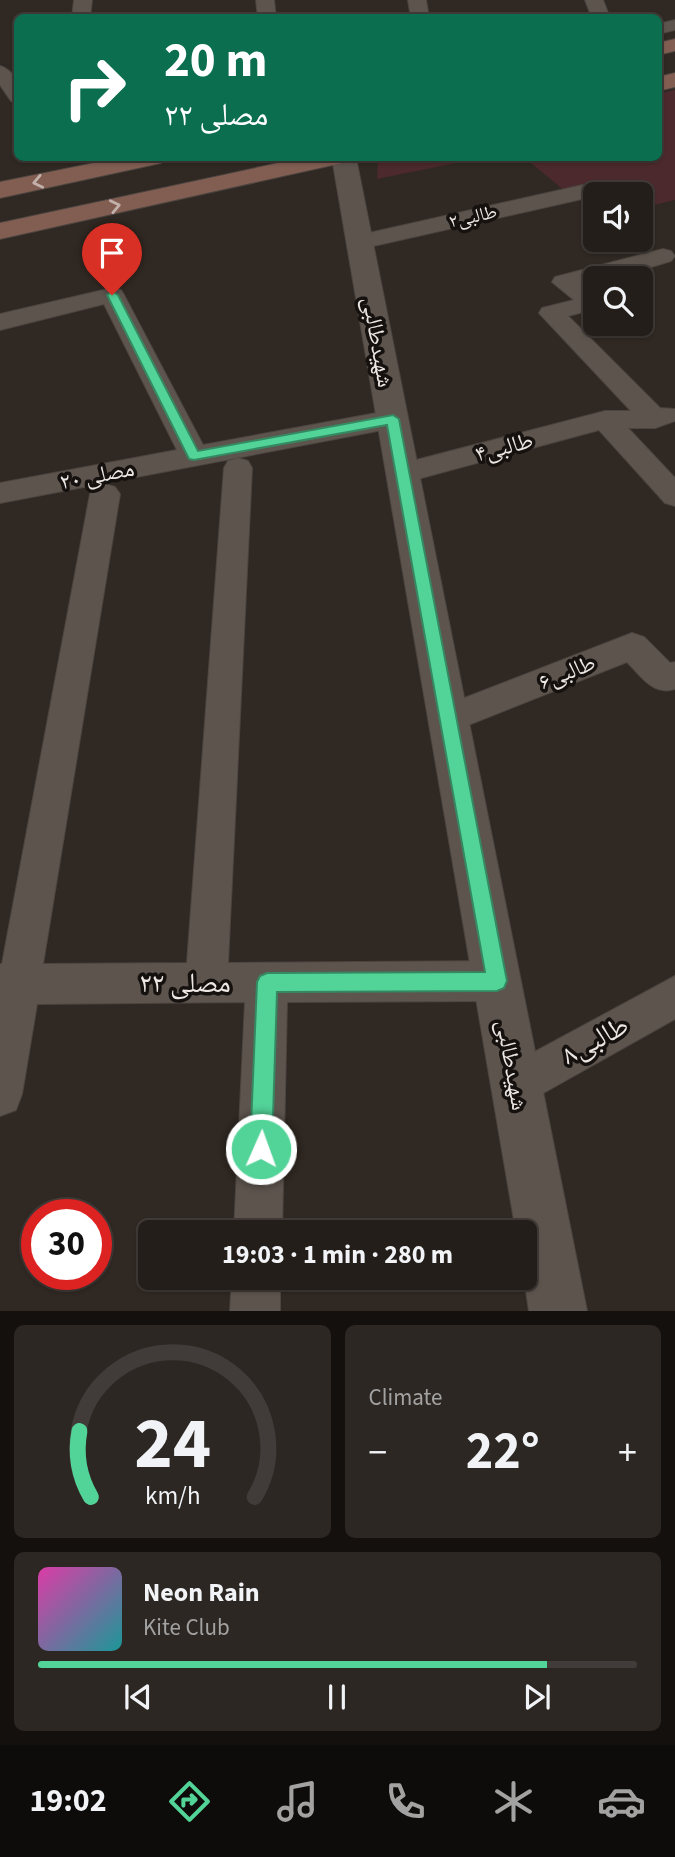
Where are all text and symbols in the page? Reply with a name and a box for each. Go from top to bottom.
text: 20 m [164,26,268,96]
icon: right [49,42,140,133]
text: مصلی ۲۲ [164,92,268,138]
one-way arrow [32,173,44,188]
map controls [583,182,653,336]
button: sound [583,182,653,252]
street label: طالبی۲ [446,198,500,236]
one-way arrow [108,199,120,214]
pin [82,223,142,295]
icon: arrive [93,234,131,272]
button: search [583,266,653,336]
street label: شهیدطالبی [354,294,402,390]
street label: طالبی۴ [471,423,537,471]
street label: مصلی ۲۰ [57,452,137,498]
street label: طالبی۶ [534,646,600,698]
street label: مصلی ۲۲ [139,963,231,1003]
street label: طالبی۸ [554,1005,636,1075]
street label: شهیدطالبی [488,1017,536,1113]
position arrow [224,1112,298,1186]
speed limit sign: 30 [21,1199,112,1290]
text: 19:03 · 1 min · 280 m [222,1236,453,1273]
text: Climate [369,1381,442,1414]
text: 24 [134,1393,211,1497]
text: 22° [466,1415,540,1489]
text: − [369,1426,387,1480]
text: + [618,1426,637,1480]
text: km/h [145,1478,200,1514]
text: Neon Rain [143,1574,260,1611]
text: Kite Club [143,1611,230,1644]
icon: previous [119,1678,157,1716]
icon: pause [318,1678,356,1716]
icon: next [518,1678,556,1716]
icon: directions [165,1777,214,1826]
icon: music [273,1777,322,1826]
icon: phone [381,1777,430,1826]
icon: climate [489,1777,538,1826]
icon: car [597,1777,646,1826]
text: 19:02 [29,1778,107,1824]

